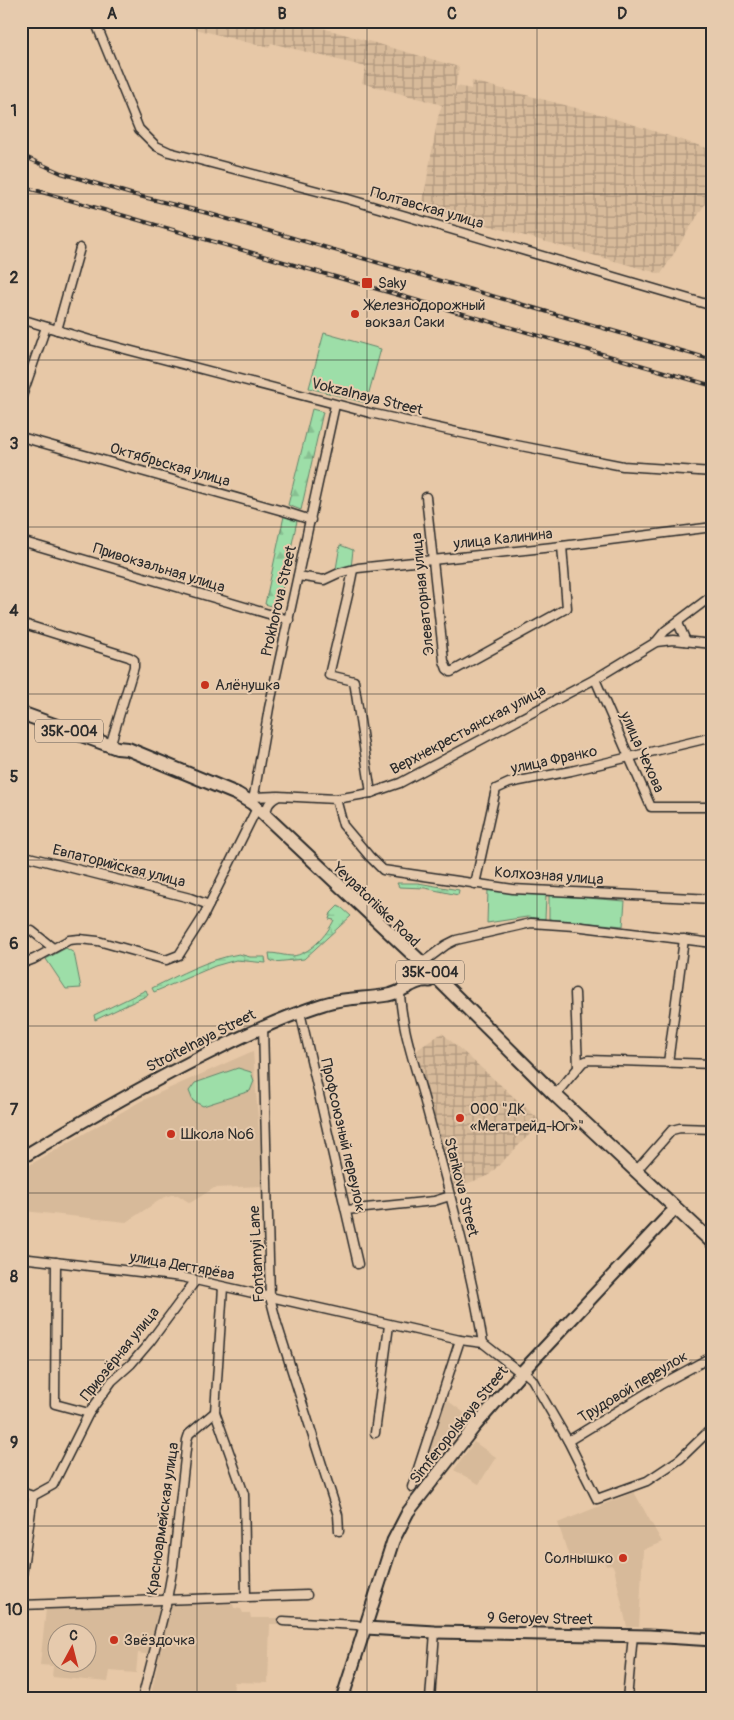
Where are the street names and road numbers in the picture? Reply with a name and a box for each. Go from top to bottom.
street label: Полтавская улица [368,183,486,233]
street label: Vokzalnaya Street [309,374,426,420]
street label: Октябрьская улица [108,439,232,491]
street label: улица Калинина [452,524,553,554]
street label: Элеваторная улица [407,532,439,656]
street label: Привокзальная улица [91,539,227,597]
street label: Prokhorova Street [257,543,301,658]
street label: Верхнекрестьянская улица [387,681,549,779]
street label: улица Чехова [615,708,668,796]
road number: 35К-004 [35,719,103,742]
street label: улица Франко [508,742,599,779]
street label: Евпаторийская улица [51,840,187,892]
street label: Yevpatoriiske Road [328,858,424,952]
street label: Колхозная улица [494,863,604,889]
road number: 35К-004 [396,960,464,984]
street label: Stroitelnaya Street [143,1005,260,1077]
street label: Профсоюзный переулок [316,1057,370,1214]
street label: Starikova Street [439,1135,483,1240]
street label: Fontannyi Lane [245,1204,269,1303]
street label: улица Дегтярёва [127,1247,236,1285]
street label: Приозёрная улица [76,1303,164,1405]
street label: Трудовой переулок [575,1347,691,1427]
street label: Simferopolskaya Street [406,1361,513,1488]
street label: Красноармейская улица [143,1441,183,1597]
street label: 9 Geroyev Street [487,1609,594,1629]

